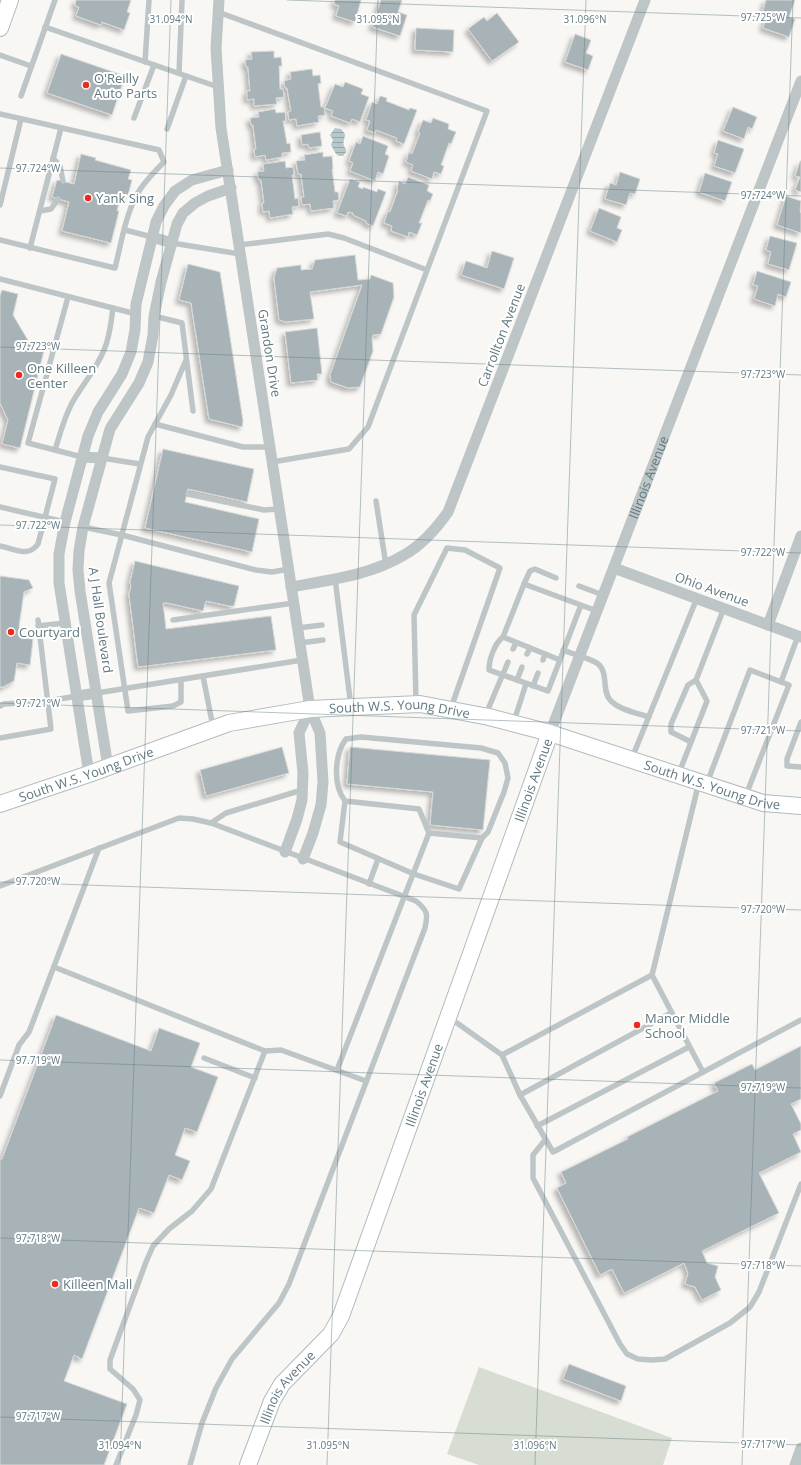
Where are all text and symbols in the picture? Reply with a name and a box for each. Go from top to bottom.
text: 97.725°W [741,10,786,24]
text: 31.094°N [149,12,193,26]
text: 31.095°N [356,12,400,26]
text: 31.096°N [563,12,607,26]
place label: O'Reilly Auto Parts [94,69,157,102]
marker: O'Reilly Auto Parts [81,80,91,90]
text: 97.724°W [16,161,61,175]
text: 97.724°W [741,188,786,202]
place label: Yank Sing [96,189,154,207]
marker: Yank Sing [83,193,93,203]
street label: Carrollton Avenue [473,281,529,389]
street label: Grandon Drive [254,308,286,398]
text: 97.723°W [16,339,61,353]
place label: One Killeen Center [27,359,96,392]
text: 97.723°W [741,367,786,381]
marker: One Killeen Center [14,370,24,380]
street label: Illinois Avenue [624,433,673,521]
text: 97.722°W [16,518,61,532]
text: 97.722°W [741,545,786,559]
street label: A J Hall Boulevard [85,566,117,674]
street label: Ohio Avenue [672,567,752,611]
place label: Courtyard [19,623,80,641]
marker: Courtyard [6,627,16,637]
street label: South W.S. Young Drive [329,695,471,722]
text: 97.721°W [16,696,61,710]
text: 97.721°W [741,723,786,737]
street label: Illinois Avenue [510,736,556,824]
street label: South W.S. Young Drive [16,742,156,806]
street label: South W.S. Young Drive [642,756,781,813]
text: 97.720°W [16,874,61,888]
text: 97.720°W [741,902,786,916]
place label: Manor Middle School [645,1009,730,1042]
marker: Manor Middle School [632,1020,642,1030]
street label: Illinois Avenue [401,1041,447,1129]
text: 97.719°W [16,1053,61,1067]
text: 97.719°W [741,1080,786,1094]
text: 97.718°W [16,1231,61,1245]
text: 97.718°W [741,1258,786,1272]
place label: Killeen Mall [63,1275,132,1293]
marker: Killeen Mall [50,1279,60,1289]
street label: Illinois Avenue [255,1346,319,1427]
text: 97.717°W [16,1409,61,1423]
text: 97.717°W [741,1437,786,1451]
text: 31.094°N [98,1438,142,1452]
text: 31.095°N [306,1438,350,1452]
text: 31.096°N [513,1438,557,1452]

